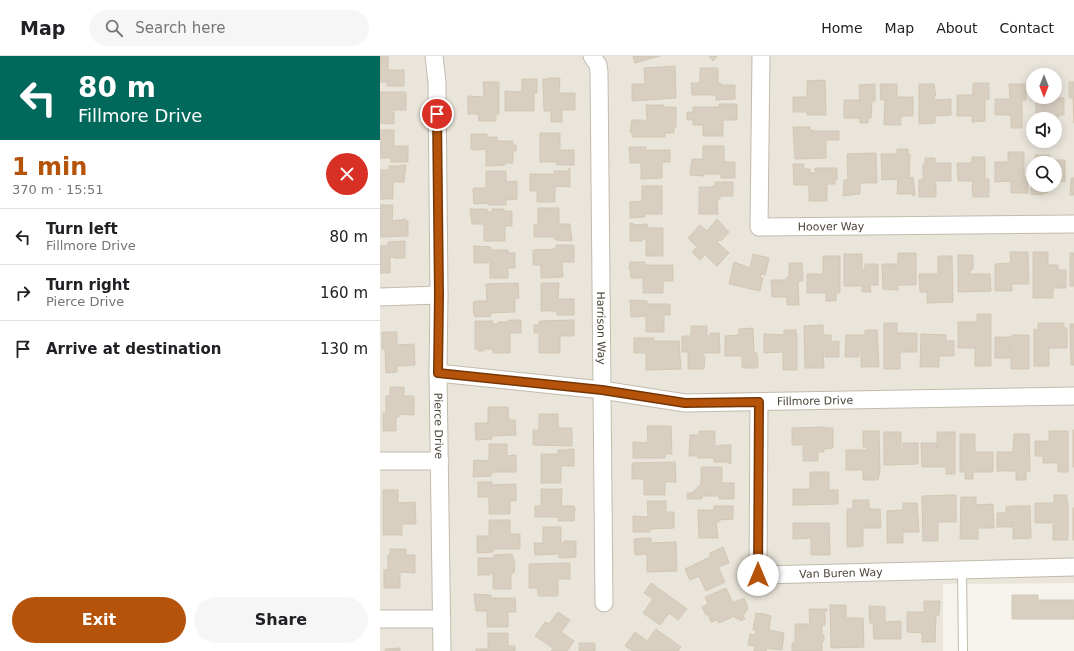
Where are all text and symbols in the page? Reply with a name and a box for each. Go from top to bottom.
search box [89,10,369,46]
text: Map [20,17,65,39]
icon: search [103,17,125,39]
text: Search here [135,19,225,37]
text: Home [821,20,863,36]
text: Map [885,20,914,36]
text: About [936,20,978,36]
text: Contact [1000,20,1054,36]
north arrow [1026,68,1062,104]
map controls [1026,68,1062,192]
text: 80 m [78,71,156,104]
icon: left [12,72,64,124]
pin [420,97,454,131]
icon: arrive [426,103,448,125]
text: Fillmore Drive [78,105,202,126]
button: sound [1026,112,1062,148]
text: 1 min [12,153,87,181]
button: close [326,153,368,195]
button: search [1026,156,1062,192]
text: 370 m · 15:51 [12,182,103,197]
street label: Hoover Way [798,219,865,233]
text: Turn left [46,220,118,238]
icon: left [12,226,34,248]
text: 80 m [330,228,368,246]
text: Fillmore Drive [46,238,136,253]
text: Turn right [46,276,130,294]
icon: right [12,282,34,304]
text: 160 m [320,284,368,302]
street label: Harrison Way [595,291,608,365]
text: Pierce Drive [46,294,124,309]
icon: arrive [12,338,34,360]
text: Arrive at destination [46,340,221,358]
text: 130 m [320,340,368,358]
street label: Pierce Drive [432,393,446,459]
street label: Fillmore Drive [777,393,853,408]
position arrow [737,554,779,596]
street label: Van Buren Way [799,565,883,580]
button: Exit [12,597,186,643]
button: Share [194,597,368,643]

